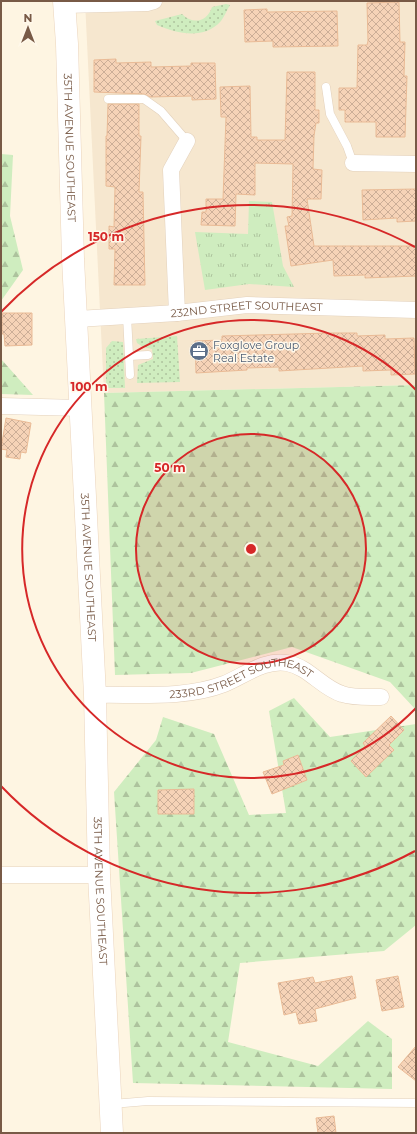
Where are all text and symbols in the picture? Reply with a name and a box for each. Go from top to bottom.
north arrow [8,8,48,48]
text: N [24,11,32,25]
street label: 35TH AVENUE SOUTHEAST [61,73,79,223]
text: 150 m [88,229,124,244]
street label: 232ND STREET SOUTHEAST [170,298,323,320]
place label: Foxglove Group Real Estate [213,338,299,365]
office icon: Foxglove Group Real Estate [188,340,210,362]
text: 100 m [71,379,107,394]
text: 50 m [154,460,186,475]
street label: 35TH AVENUE SOUTHEAST [78,493,99,643]
centre of rings [244,542,258,556]
street label: 233RD STREET SOUTHEAST [169,655,317,701]
street label: 35TH AVENUE SOUTHEAST [91,817,111,967]

